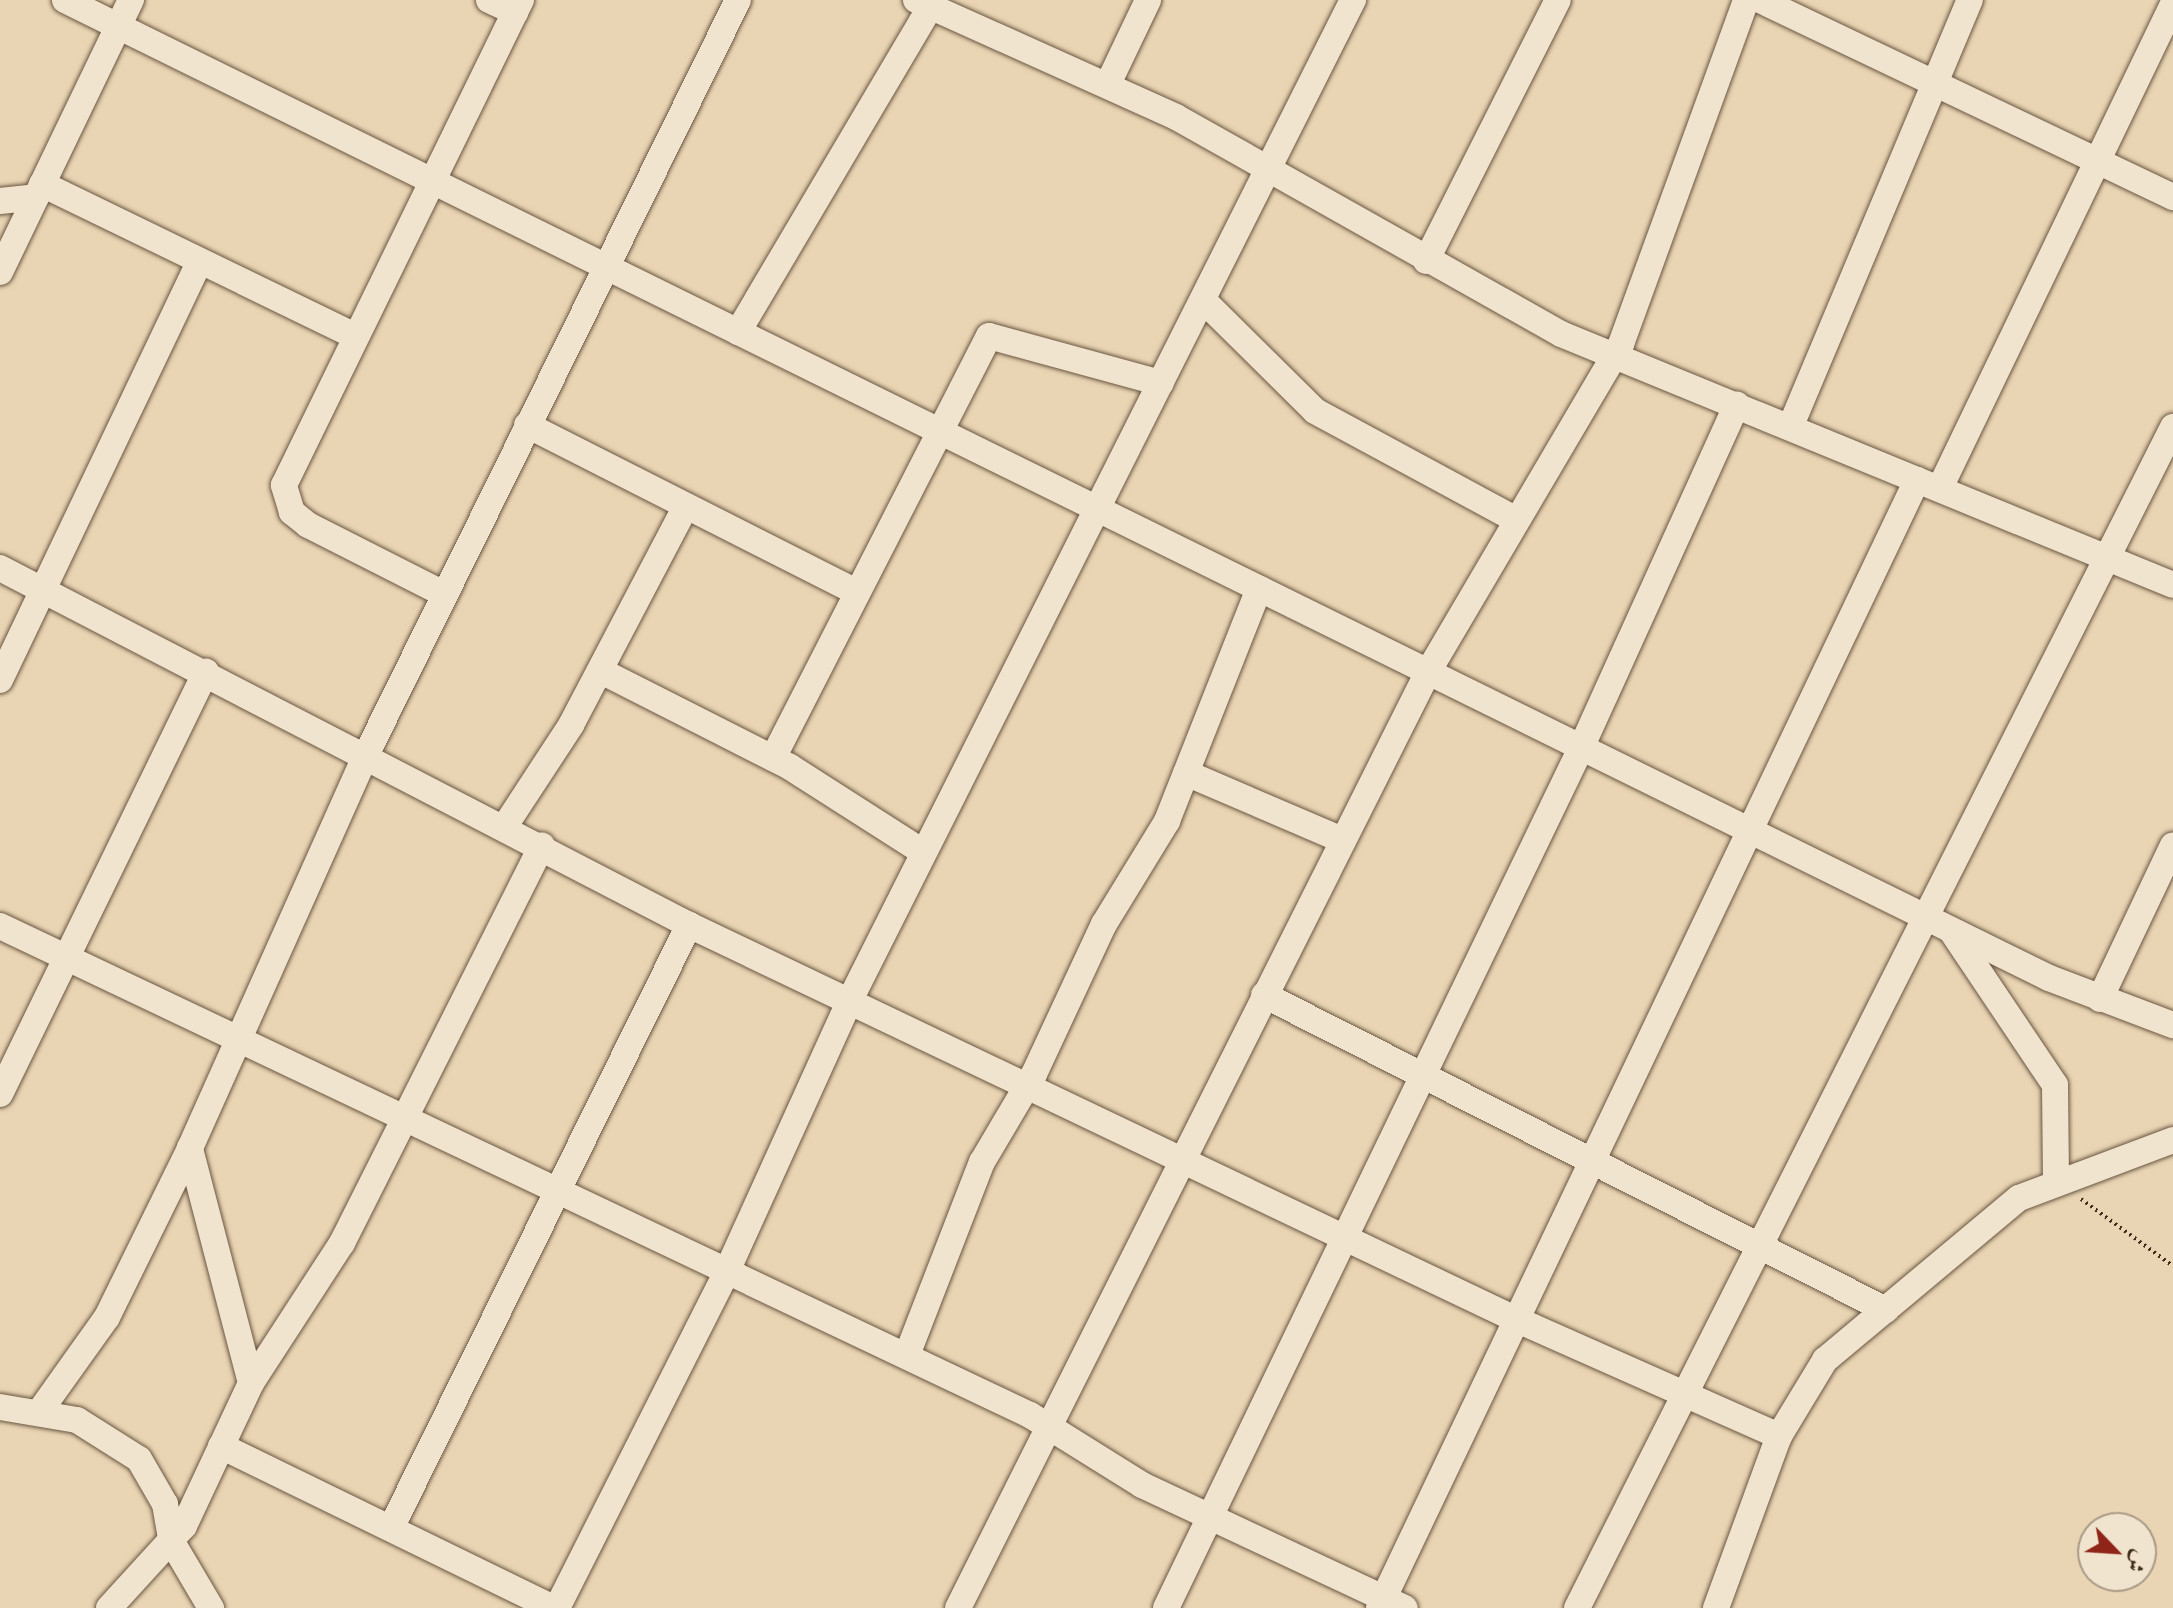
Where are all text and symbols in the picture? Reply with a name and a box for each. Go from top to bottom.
north arrow [2077,1512,2157,1592]
text: ش [2119,1545,2155,1578]

